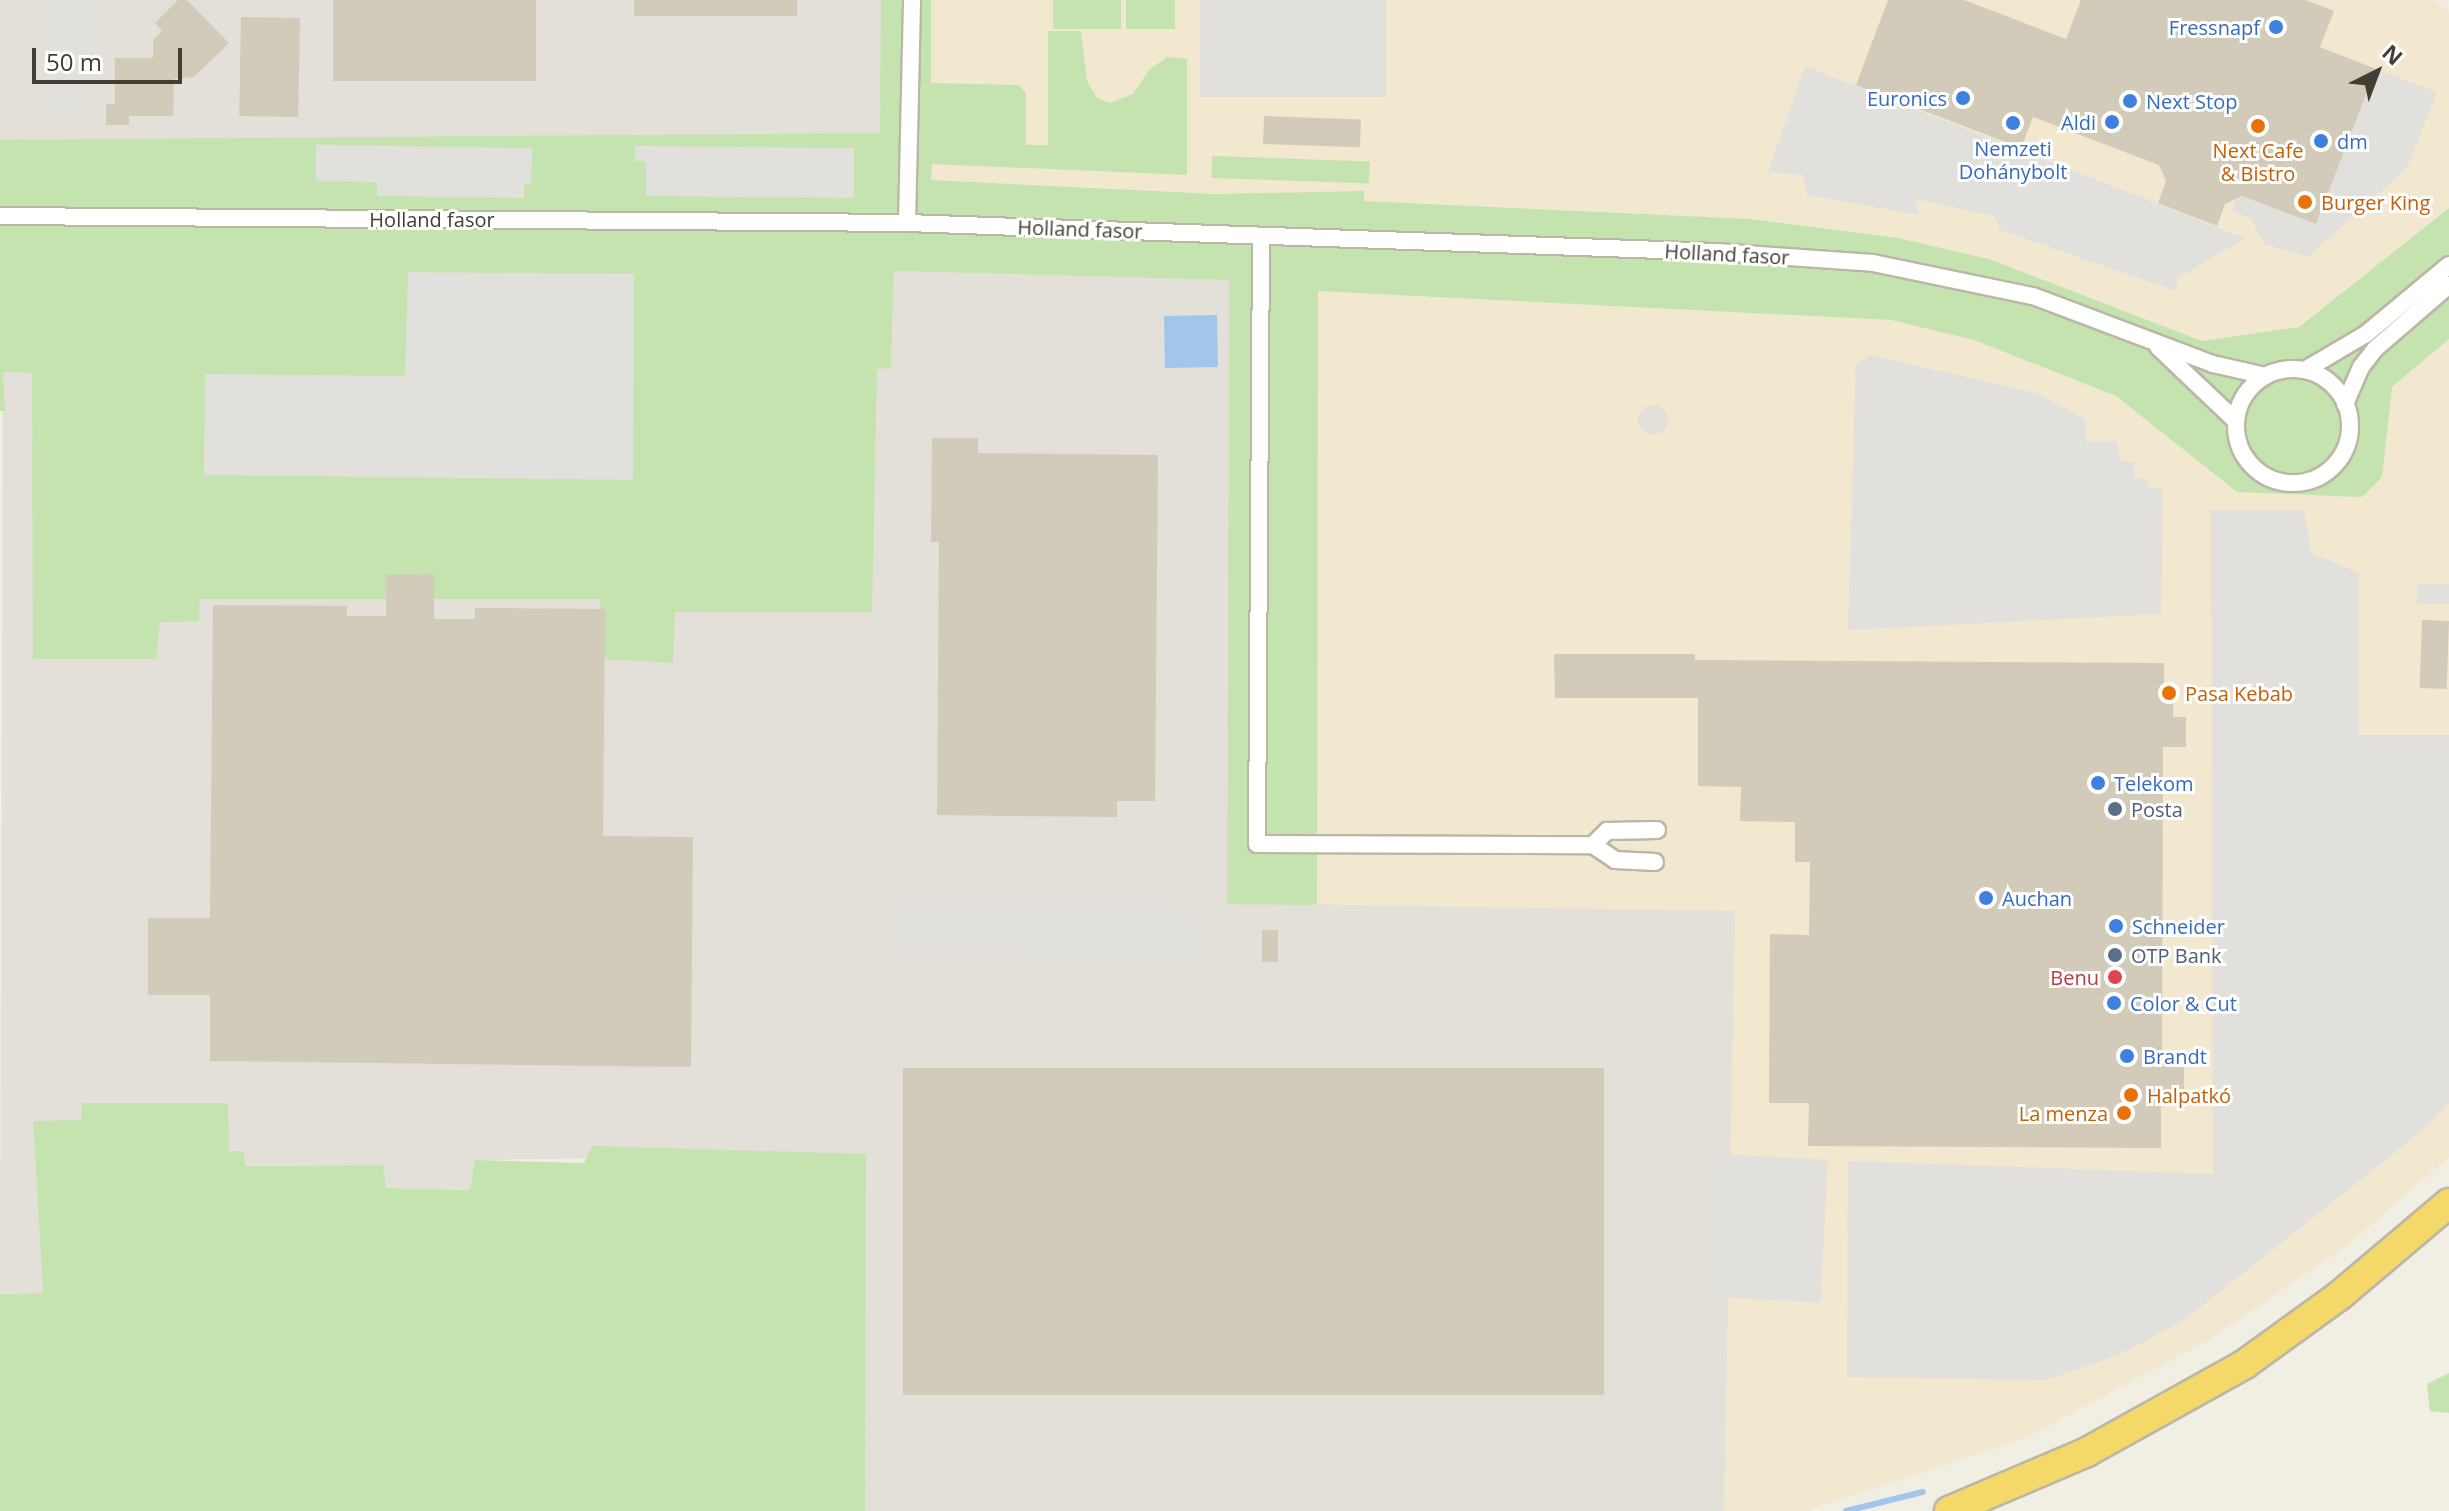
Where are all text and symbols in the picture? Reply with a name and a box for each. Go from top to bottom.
place label: Fressnapf [2169,15,2260,39]
marker: Fressnapf [2267,18,2285,36]
scale bar [36,32,186,82]
north arrow [2337,32,2417,112]
text: N [2376,37,2410,71]
text: 50 m [46,45,102,78]
place label: Euronics [1867,86,1947,110]
marker: Euronics [1954,89,1972,107]
place label: Next Stop [2146,89,2237,113]
marker: Next Stop [2121,92,2139,110]
place label: Aldi [2061,110,2096,134]
marker: Aldi [2103,113,2121,131]
marker: Nemzeti Dohánybolt [2004,114,2022,132]
marker: Next Cafe & Bistro [2249,117,2267,135]
place label: dm [2337,129,2368,153]
marker: dm [2312,132,2330,150]
place label: Nemzeti Dohánybolt [1959,136,2067,183]
place label: Next Cafe & Bistro [2213,138,2303,185]
place label: Burger King [2321,190,2430,214]
marker: Burger King [2296,193,2314,211]
street label: Holland fasor [369,207,495,231]
street label: Holland fasor [1017,215,1143,243]
street label: Holland fasor [1664,239,1790,269]
place label: Pasa Kebab [2185,681,2293,705]
marker: Pasa Kebab [2160,684,2178,702]
place label: Telekom [2114,771,2194,795]
marker: Telekom [2089,774,2107,792]
place label: Posta [2131,797,2183,821]
marker: Posta [2106,800,2124,818]
place label: Auchan [2002,886,2072,910]
marker: Auchan [1977,889,1995,907]
place label: Schneider [2132,914,2225,938]
marker: Schneider [2107,917,2125,935]
place label: OTP Bank [2131,943,2222,967]
marker: OTP Bank [2106,946,2124,964]
place label: Benu [2050,965,2099,989]
marker: Benu [2106,968,2124,986]
place label: Color & Cut [2130,991,2237,1015]
marker: Color & Cut [2105,994,2123,1012]
place label: Brandt [2143,1044,2207,1068]
marker: Brandt [2118,1047,2136,1065]
place label: Halpatkó [2147,1083,2231,1107]
marker: Halpatkó [2122,1086,2140,1104]
place label: La menza [2019,1101,2108,1125]
marker: La menza [2115,1104,2133,1122]

